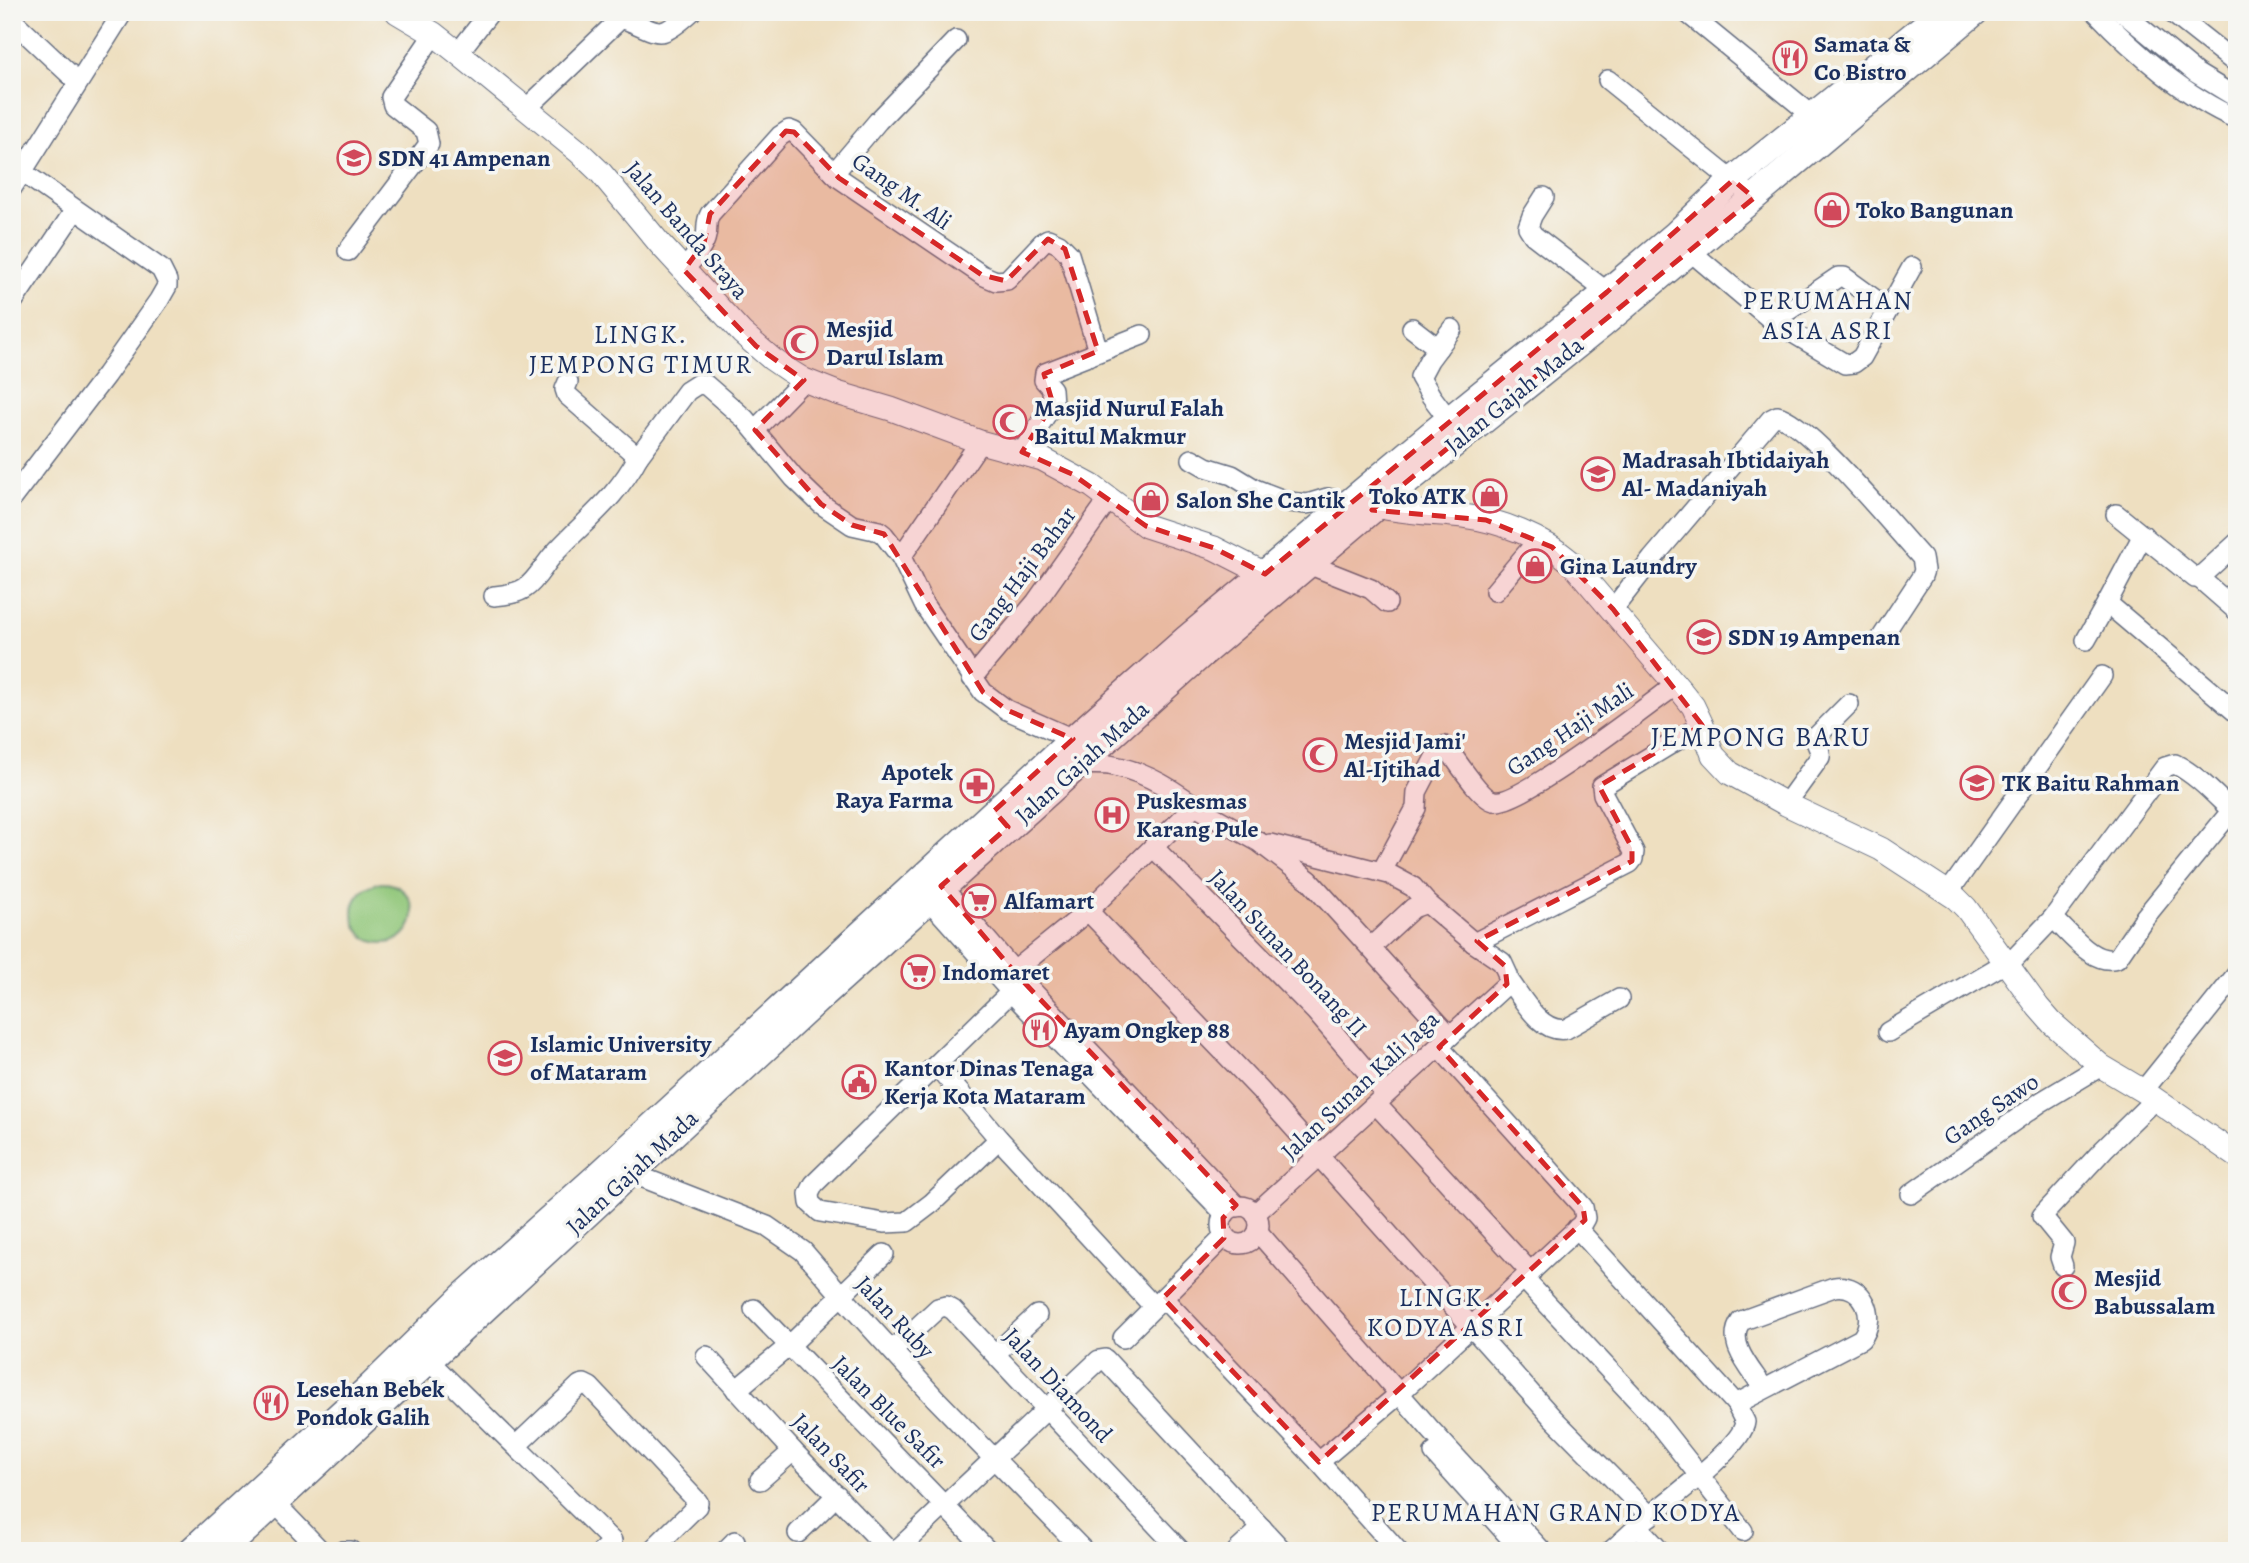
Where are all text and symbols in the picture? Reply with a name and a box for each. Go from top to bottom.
place label: Samata & Co Bistro [1814,28,1912,88]
restaurant icon: Samata & Co Bistro [1771,39,1809,77]
school or university icon: SDN 41 Ampenan [335,139,373,177]
place label: SDN 41 Ampenan [378,142,551,174]
street label: Gang M. Ali [846,145,958,237]
street label: Jalan Banda Sraya [618,154,757,307]
shop icon: Toko Bangunan [1813,191,1851,229]
place label: Toko Bangunan [1856,194,2014,226]
district label: PERUMAHAN ASIA ASRI [1742,283,1914,348]
place label: Mesjid Darul Islam [826,313,944,373]
district label: LINGK. JEMPONG TIMUR [529,317,753,382]
mosque icon: Mesjid Darul Islam [782,324,820,362]
street label: Jalan Gajah Mada [1438,328,1591,461]
place label: Masjid Nurul Falah Baitul Makmur [1034,392,1224,452]
mosque icon: Masjid Nurul Falah Baitul Makmur [991,403,1029,441]
place label: Madrasah Ibtidaiyah Al- Madaniyah [1621,444,1830,504]
school or university icon: Madrasah Ibtidaiyah Al- Madaniyah [1579,455,1617,493]
shop icon: Toko ATK [1471,477,1509,515]
place label: Toko ATK [1369,480,1466,512]
shop icon: Salon She Cantik [1132,481,1170,519]
place label: Salon She Cantik [1176,484,1345,516]
street label: Gang Haji Bahar [961,500,1083,648]
shop icon: Gina Laundry [1516,547,1554,585]
place label: Gina Laundry [1560,550,1697,582]
school or university icon: SDN 19 Ampenan [1685,618,1723,656]
place label: SDN 19 Ampenan [1728,621,1901,653]
street label: Gang Haji Mali [1500,675,1640,783]
street label: Jalan Gajah Mada [1008,693,1157,831]
district label: JEMPONG BARU [1651,718,1871,756]
place label: Mesjid Jami' Al-Ijtihad [1343,725,1466,785]
mosque icon: Mesjid Jami' Al-Ijtihad [1301,736,1339,774]
place label: Apotek Raya Farma [835,756,954,816]
school or university icon: TK Baitu Rahman [1958,764,1996,802]
pharmacy icon: Apotek Raya Farma [958,767,996,805]
place label: TK Baitu Rahman [2002,767,2180,799]
place label: Puskesmas Karang Pule [1136,785,1259,845]
hospital icon: Puskesmas Karang Pule [1093,796,1131,834]
street label: Jalan Sunan Bonang II [1202,862,1374,1044]
supermarket icon: Alfamart [960,882,998,920]
place label: Alfamart [1003,885,1094,917]
supermarket icon: Indomaret [899,953,937,991]
place label: Indomaret [942,956,1050,988]
street label: Jalan Sunan Kali Jaga [1274,1003,1447,1167]
restaurant icon: Ayam Ongkep 88 [1021,1011,1059,1049]
place label: Ayam Ongkep 88 [1063,1014,1230,1046]
place label: Islamic University of Mataram [530,1028,712,1088]
school or university icon: Islamic University of Mataram [486,1039,524,1077]
place label: Kantor Dinas Tenaga Kerja Kota Mataram [884,1052,1094,1112]
public building icon: Kantor Dinas Tenaga Kerja Kota Mataram [840,1063,878,1101]
street label: Gang Sawo [1937,1065,2045,1153]
street label: Jalan Gajah Mada [559,1102,706,1242]
place label: Mesjid Babussalam [2094,1262,2215,1322]
street label: Jalan Ruby [848,1269,942,1366]
mosque icon: Mesjid Babussalam [2050,1273,2088,1311]
district label: LINGK. KODYA ASRI [1366,1280,1526,1345]
street label: Jalan Diamond [996,1321,1120,1449]
street label: Jalan Blue Safir [825,1348,953,1476]
place label: Lesehan Bebek Pondok Galih [296,1373,445,1433]
restaurant icon: Lesehan Bebek Pondok Galih [252,1384,290,1422]
street label: Jalan Safir [785,1406,877,1500]
district label: PERUMAHAN GRAND KODYA [1371,1495,1741,1530]

